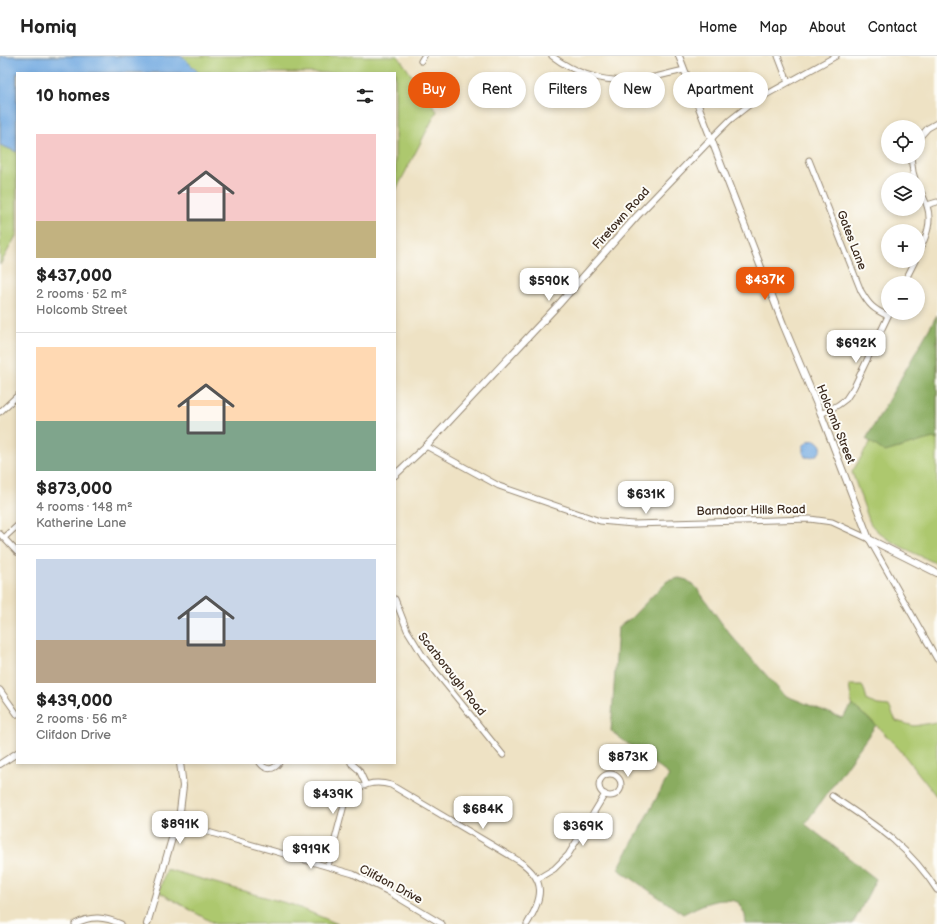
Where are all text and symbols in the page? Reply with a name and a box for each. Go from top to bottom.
text: Homiq [20,16,77,39]
text: Home [699,19,737,36]
text: Map [759,19,787,36]
text: About [809,19,846,36]
text: Contact [868,19,917,36]
chip: Buy [408,72,460,108]
chip: Rent [468,72,526,108]
chip: Filters [534,72,601,108]
chip: New [609,72,665,108]
chip: Apartment [673,72,768,108]
icon: filters [354,85,376,107]
text: 10 homes [36,86,110,106]
map controls [881,120,925,320]
button: locate [881,120,925,164]
icon: home [170,160,242,232]
button: layers [881,172,925,216]
street label: Firetown Road [590,184,653,252]
street label: Gates Lane [833,208,870,272]
button: + [881,224,925,268]
text: $437,000 [36,266,112,286]
pin: $437K [737,267,793,301]
pin: $590K [521,268,577,302]
text: $437K [745,272,785,288]
text: $590K [529,273,569,289]
button: − [881,276,925,320]
text: 2 rooms · 52 m² [36,286,127,302]
text: Holcomb Street [36,302,127,318]
pin: $692K [828,330,884,364]
text: $692K [836,335,876,351]
icon: home [170,373,242,445]
street label: Holcomb Street [813,382,858,466]
text: $873,000 [36,479,112,499]
pin: $631K [618,481,674,515]
text: $631K [627,486,665,502]
text: 4 rooms · 148 m² [36,499,133,515]
street label: Barndoor Hills Road [696,502,806,519]
text: Katherine Lane [36,515,126,531]
icon: home [170,585,242,657]
street label: Scarborough Road [414,630,489,719]
text: $439,000 [36,691,113,711]
text: 2 rooms · 56 m² [36,711,127,727]
text: Clifdon Drive [36,727,111,743]
pin: $873K [600,744,656,778]
text: $873K [608,749,648,765]
pin: $439K [305,781,361,815]
text: $439K [313,786,353,802]
pin: $684K [455,796,511,830]
text: $684K [463,801,503,817]
pin: $891K [152,811,208,845]
pin: $369K [555,813,611,847]
text: $891K [161,816,199,832]
text: $369K [563,818,603,834]
pin: $919K [283,836,339,870]
text: $919K [292,841,330,857]
street label: Clifdon Drive [357,862,425,907]

